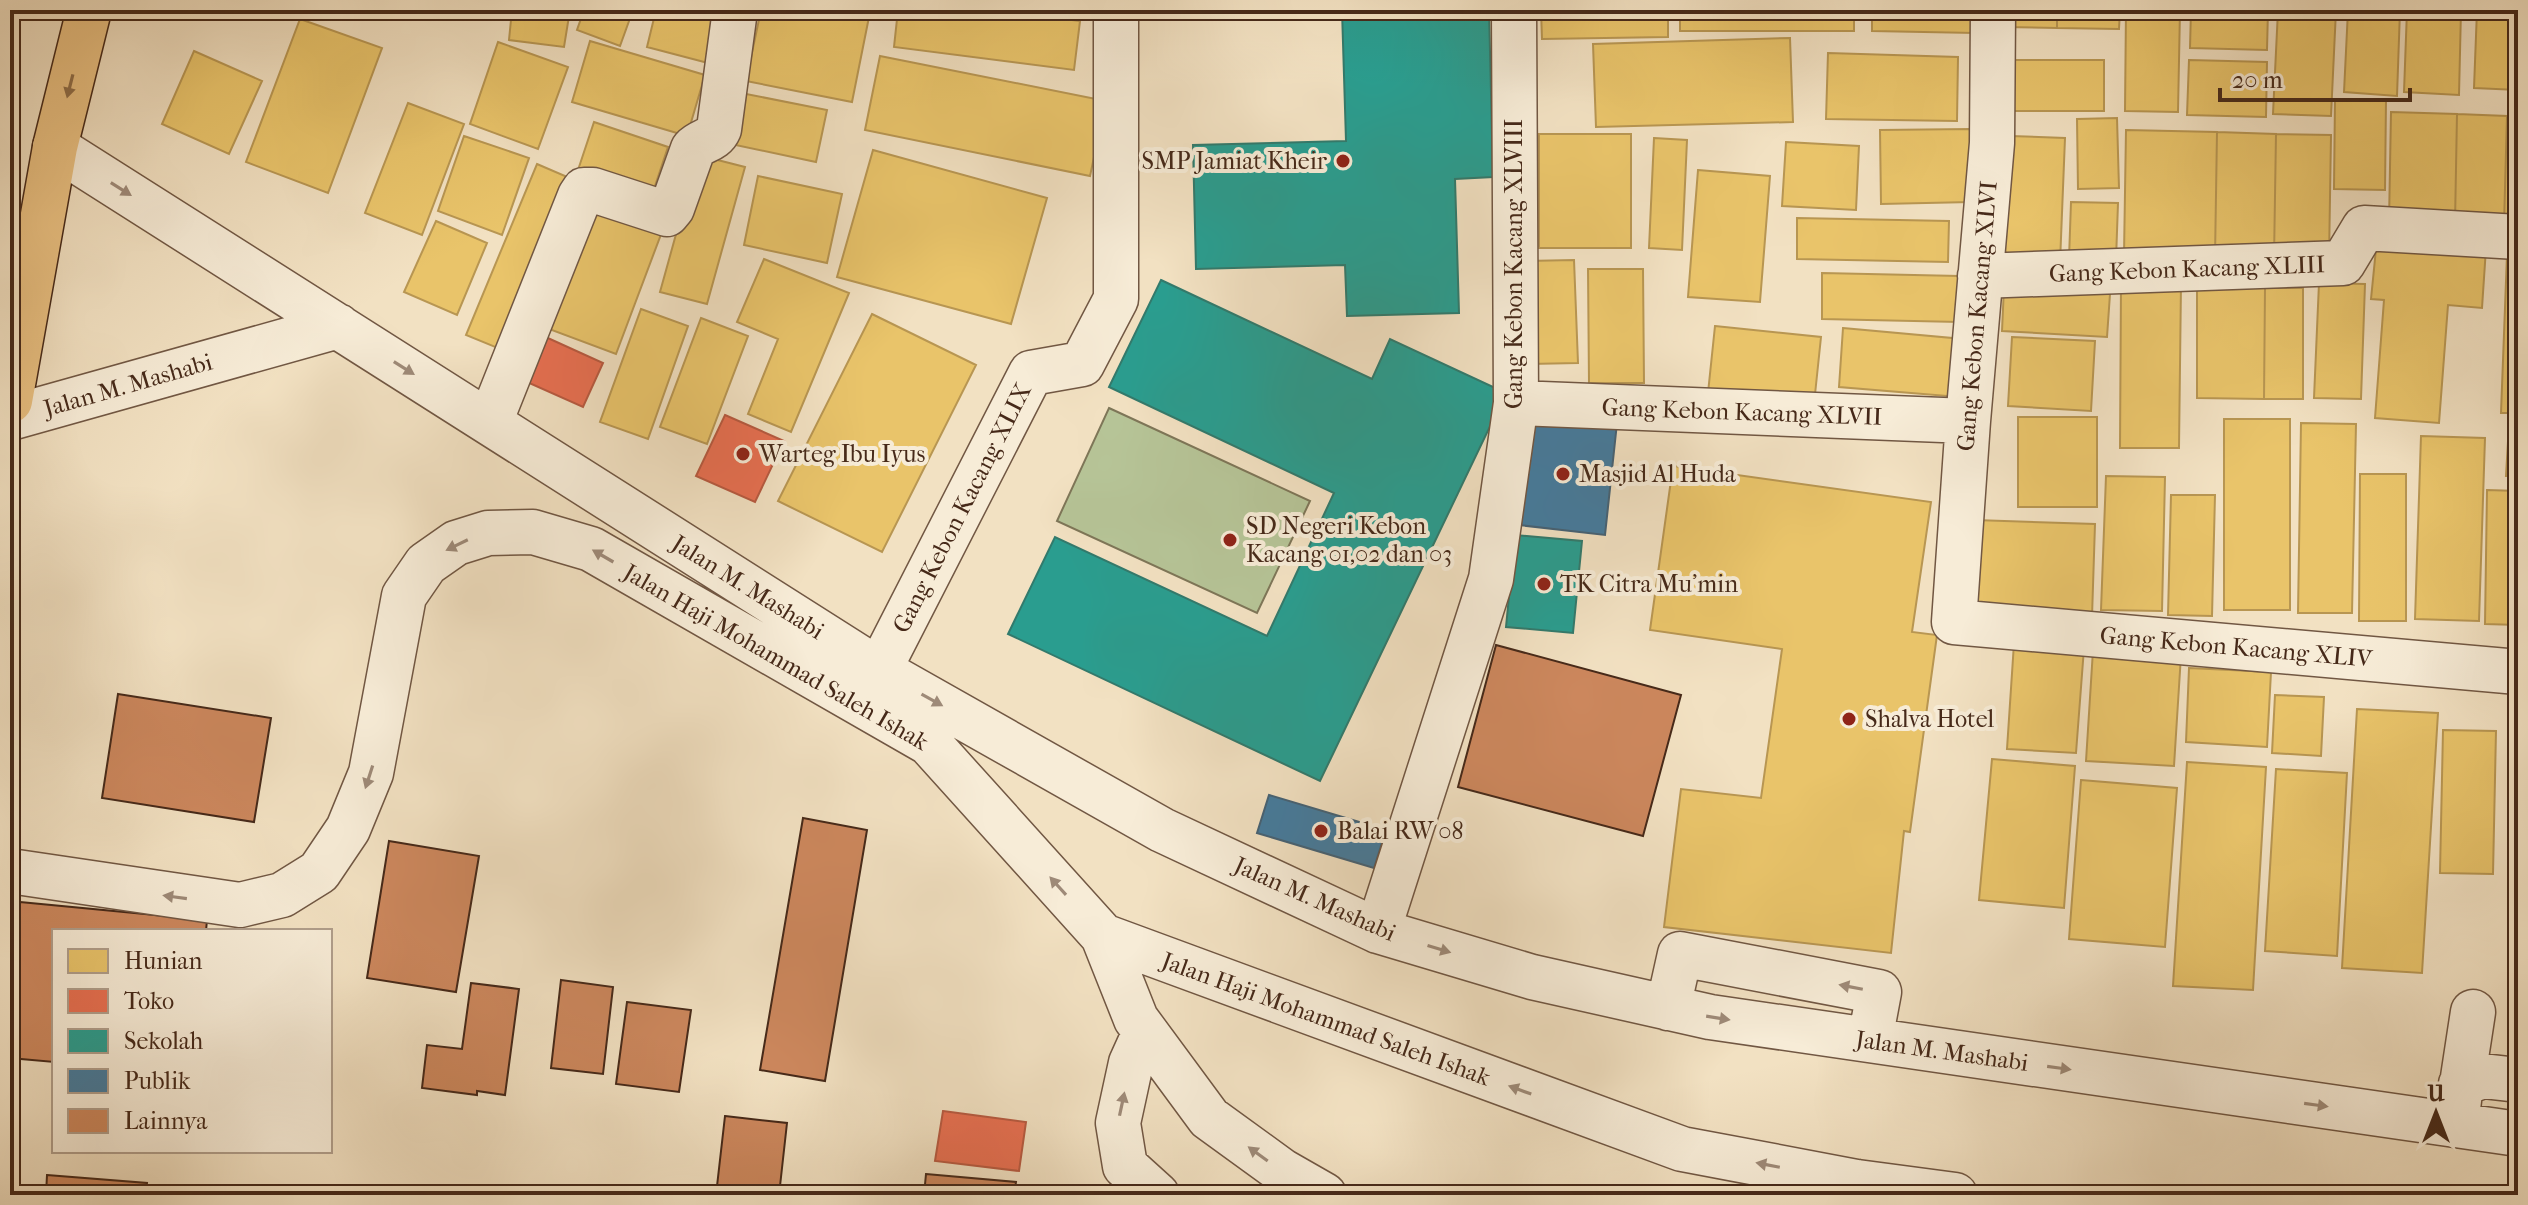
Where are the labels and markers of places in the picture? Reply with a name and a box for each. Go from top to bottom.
place label: SMP Jamiat Kheir [1142,147,1328,175]
marker: SMP Jamiat Kheir [1334,152,1352,170]
place label: Warteg Ibu Iyus [758,440,925,468]
marker: Warteg Ibu Iyus [734,445,752,463]
place label: Masjid Al Huda [1579,460,1737,488]
marker: Masjid Al Huda [1554,465,1572,483]
place label: SD Negeri Kebon Kacang 01,02 dan 03 [1246,512,1452,568]
marker: SD Negeri Kebon Kacang 01,02 dan 03 [1221,531,1239,549]
place label: TK Citra Mu'min [1560,570,1738,598]
marker: TK Citra Mu'min [1535,575,1553,593]
place label: Shalva Hotel [1865,705,1994,733]
marker: Shalva Hotel [1840,710,1858,728]
place label: Balai RW 08 [1337,817,1464,845]
marker: Balai RW 08 [1312,822,1330,840]

